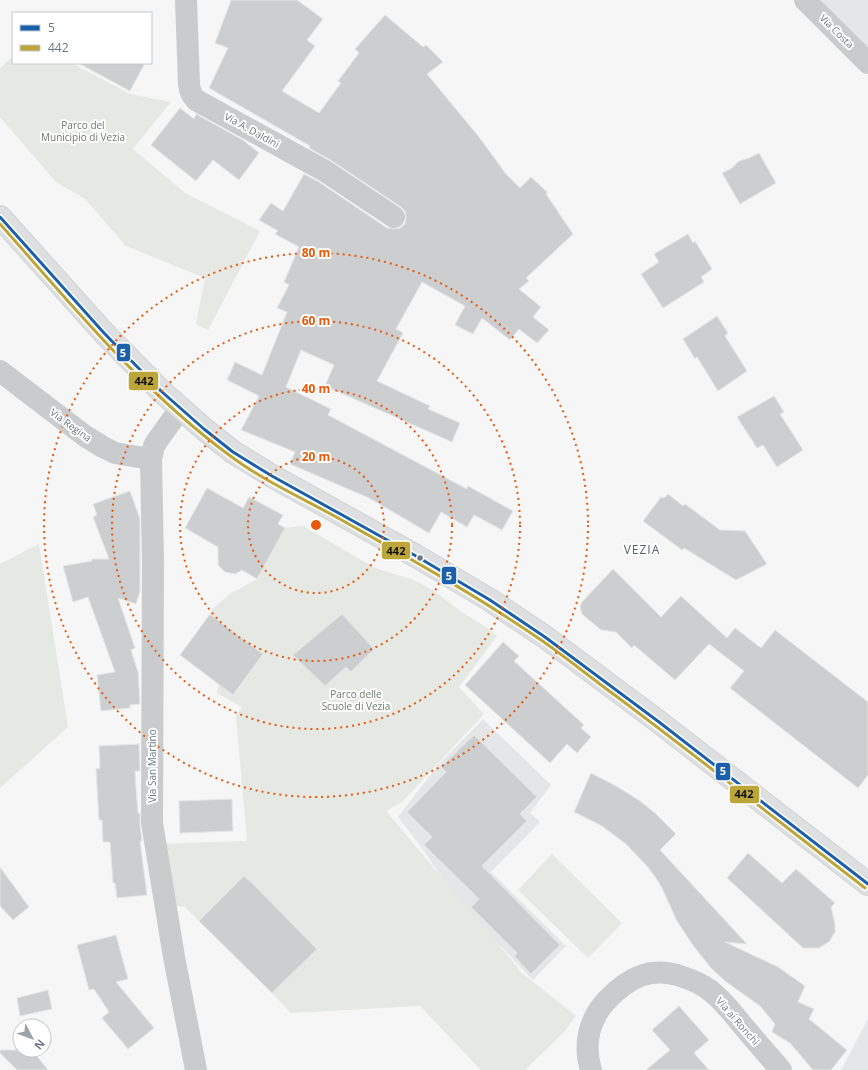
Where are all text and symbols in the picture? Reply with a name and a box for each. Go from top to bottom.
street label: Via Costa [817,11,857,51]
legend [12,12,152,64]
text: 5 [48,19,55,36]
text: 442 [48,39,69,56]
street label: Via A. Daldini [222,109,282,151]
park label: Parco del Municipio di Vezia [41,118,125,144]
text: 80 m [302,244,330,261]
text: 60 m [302,312,330,329]
line badge: 5 [116,343,131,362]
text: 5 [120,345,126,360]
line badge: 442 [128,371,159,391]
text: 442 [135,373,153,388]
text: 40 m [302,380,330,397]
street label: Via Regina [47,405,95,445]
text: 20 m [302,448,330,465]
centre of rings [309,518,323,532]
line badge: 442 [381,541,411,560]
district label: VEZIA [624,541,660,558]
text: 442 [387,543,405,558]
unlabelled marker [415,553,425,563]
line badge: 5 [441,566,457,585]
text: 5 [446,568,452,583]
park label: Parco delle Scuole di Vezia [322,687,390,713]
street label: Via San Martino [145,729,159,803]
line badge: 5 [715,762,731,781]
text: 5 [720,763,726,778]
line badge: 442 [729,785,760,804]
text: 442 [735,786,753,801]
street label: Via ai Ronchi [713,994,763,1048]
north arrow [12,1018,52,1058]
text: N [31,1037,49,1053]

